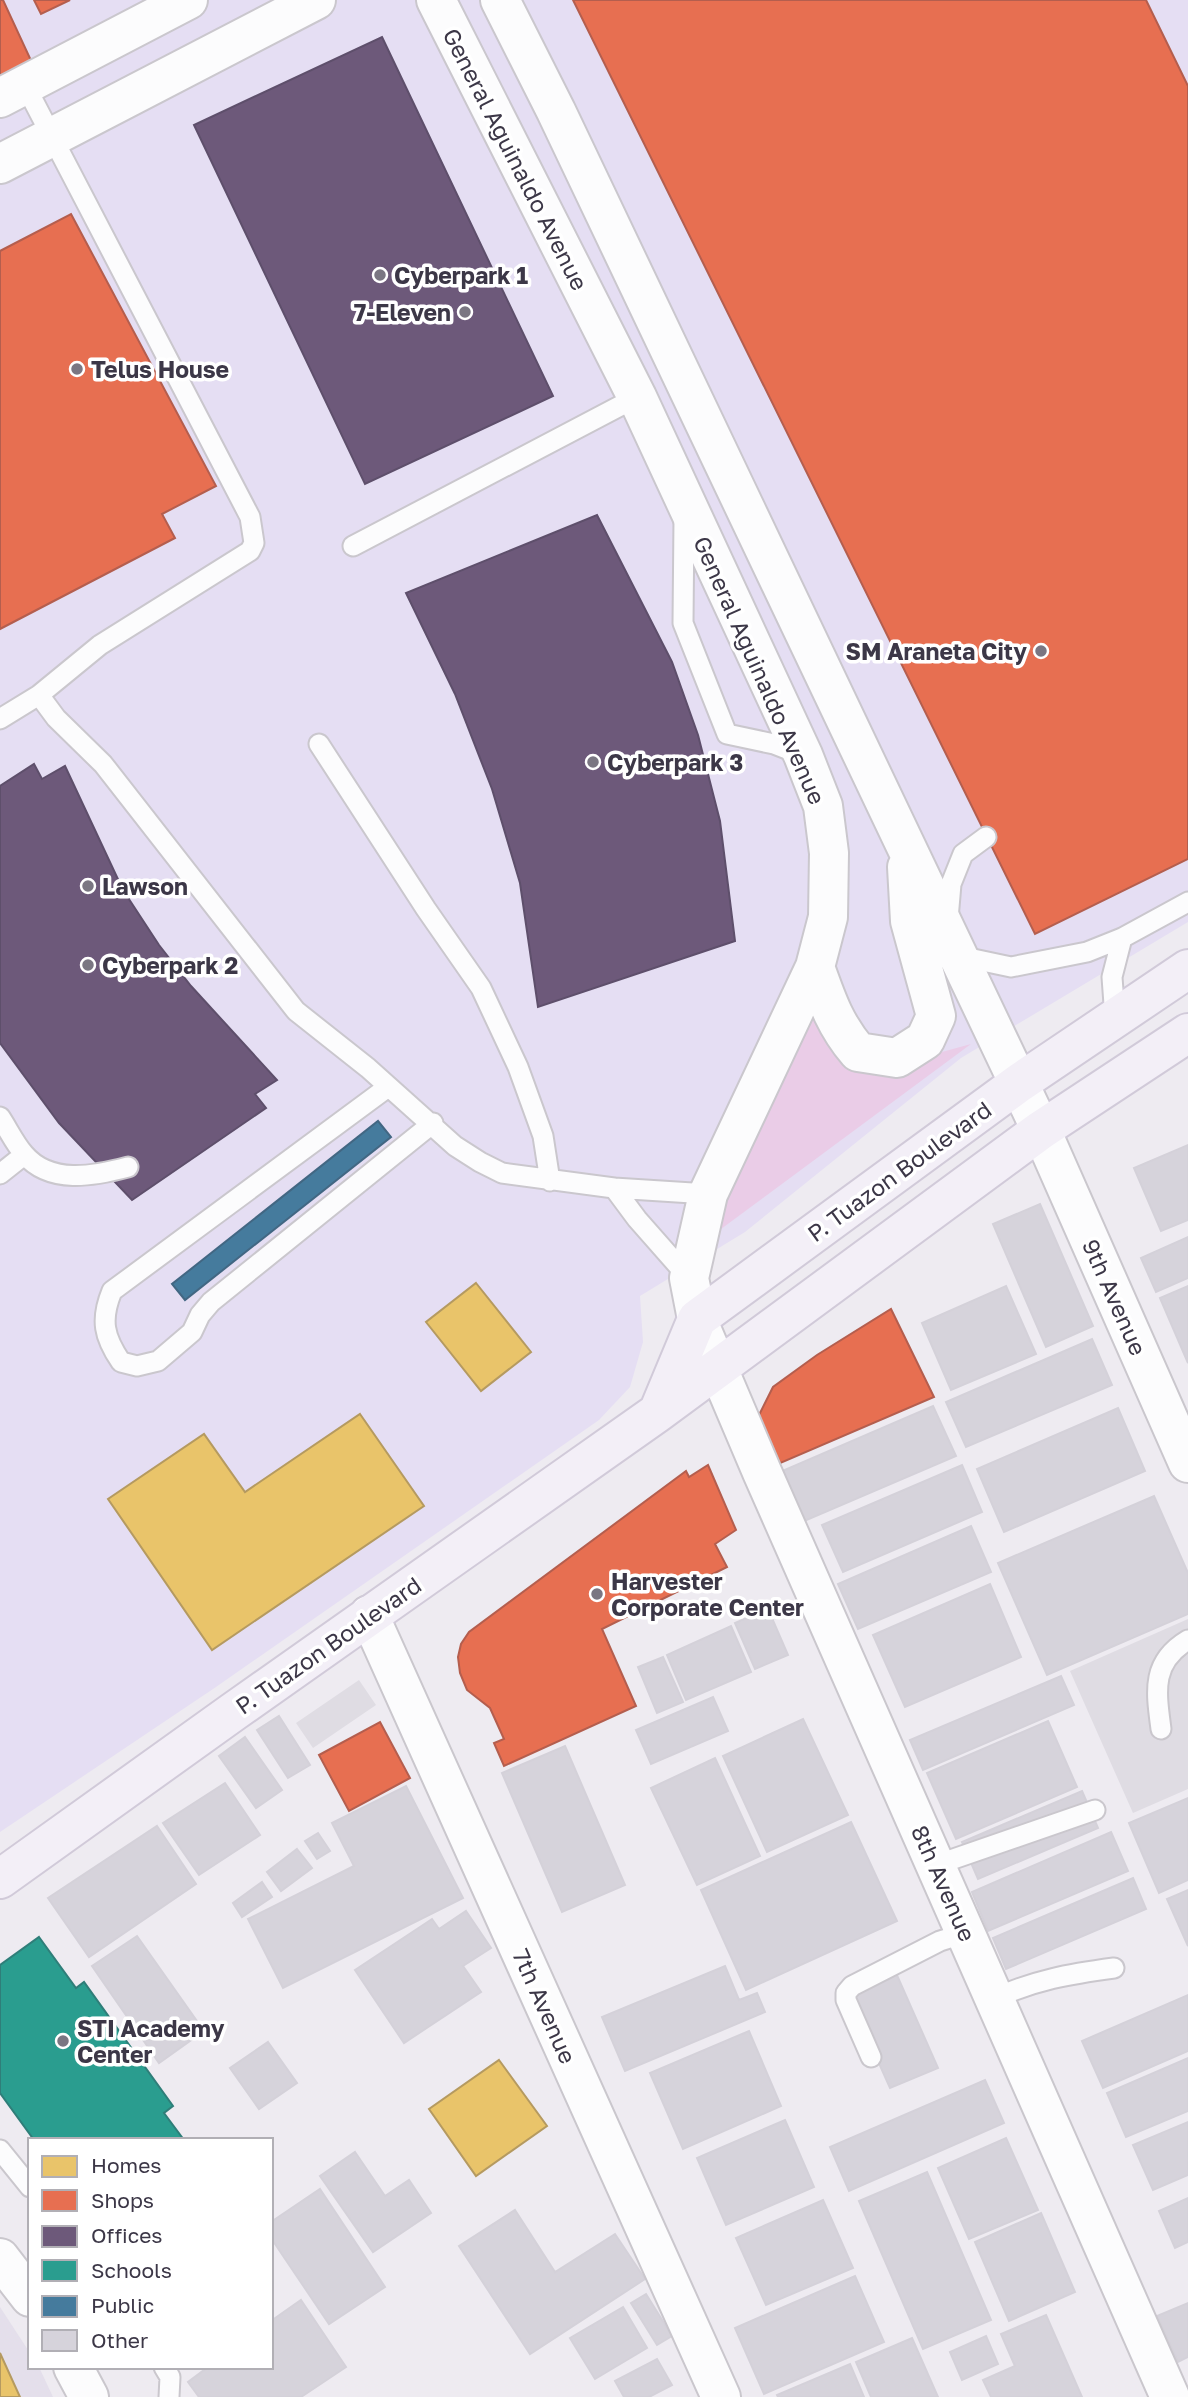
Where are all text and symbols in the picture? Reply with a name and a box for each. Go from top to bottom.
street label: General Aguinaldo Avenue [438,23,594,295]
place label: Cyberpark 1 [394,261,528,289]
marker: Cyberpark 1 [372,267,388,283]
place label: 7-Eleven [354,298,451,326]
marker: 7-Eleven [457,304,473,320]
place label: Telus House [91,355,229,383]
marker: Telus House [69,361,85,377]
street label: General Aguinaldo Avenue [688,532,832,808]
place label: SM Araneta City [846,637,1027,665]
marker: SM Araneta City [1033,643,1049,659]
place label: Cyberpark 3 [607,748,743,776]
marker: Cyberpark 3 [585,754,601,770]
place label: Lawson [102,872,188,900]
marker: Lawson [80,878,96,894]
place label: Cyberpark 2 [102,951,238,979]
marker: Cyberpark 2 [80,957,96,973]
street label: P. Tuazon Boulevard [802,1095,996,1247]
street label: 9th Avenue [1077,1235,1153,1359]
place label: Harvester Corporate Center [611,1567,804,1621]
street label: P. Tuazon Boulevard [230,1570,426,1720]
marker: Harvester Corporate Center [589,1586,605,1602]
street label: 8th Avenue [906,1821,982,1945]
street label: 7th Avenue [507,1944,583,2068]
place label: STI Academy Center [77,2014,225,2068]
marker: STI Academy Center [55,2033,71,2049]
legend [28,2138,273,2369]
text: Homes [91,2152,161,2178]
text: Shops [91,2187,154,2213]
text: Offices [91,2222,162,2248]
text: Schools [91,2257,172,2283]
text: Public [91,2292,154,2318]
text: Other [91,2327,148,2353]

